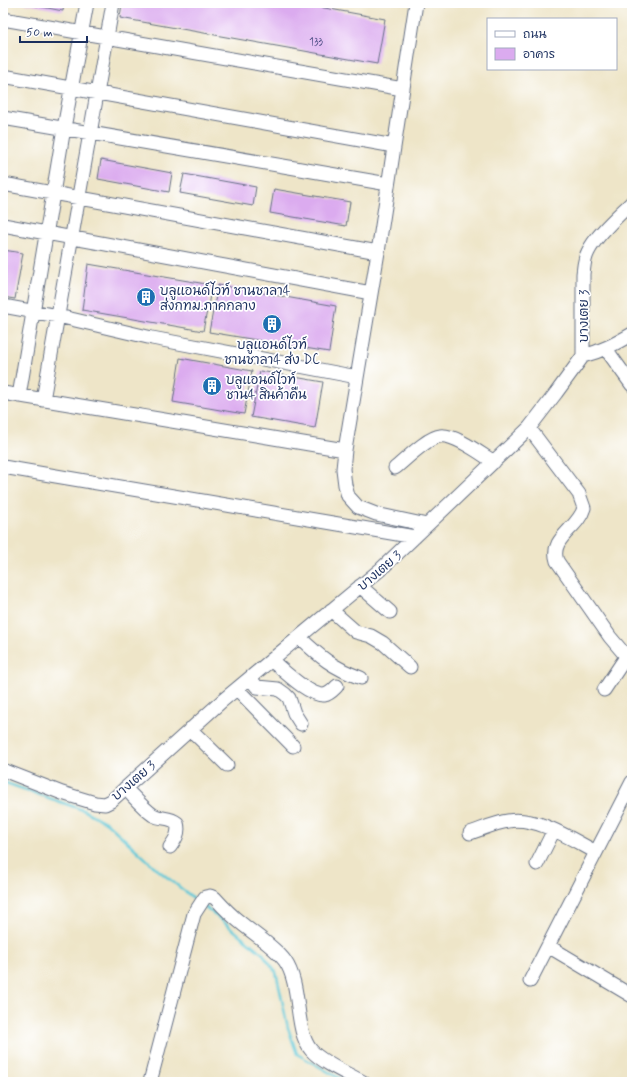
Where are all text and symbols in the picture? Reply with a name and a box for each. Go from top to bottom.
scale bar [20,18,87,44]
legend [487,18,617,70]
text: 50 m [26,25,53,41]
text: ถนน [523,27,547,43]
house number: 133 [309,35,324,49]
text: อาคาร [523,47,555,63]
place label: บลูแอนด์ไวท์ ชานชาลา4 ส่งกทม.ภาคกลาง [160,281,291,315]
building icon: บลูแอนด์ไวท์ ชานชาลา4 ส่งกทม.ภาคกลาง [135,286,157,308]
street label: บางเตย 3 [576,289,593,342]
building icon: บลูแอนด์ไวท์ ชานชาลา4 ส่ง DC [261,313,283,335]
place label: บลูแอนด์ไวท์ ชานชาลา4 ส่ง DC [224,335,320,369]
place label: บลูแอนด์ไวท์ ชาน4 สินค้าคืน [226,370,307,404]
building icon: บลูแอนด์ไวท์ ชาน4 สินค้าคืน [201,375,223,397]
street label: บางเตย 3 [354,547,406,595]
street label: บางเตย 3 [108,757,160,805]

